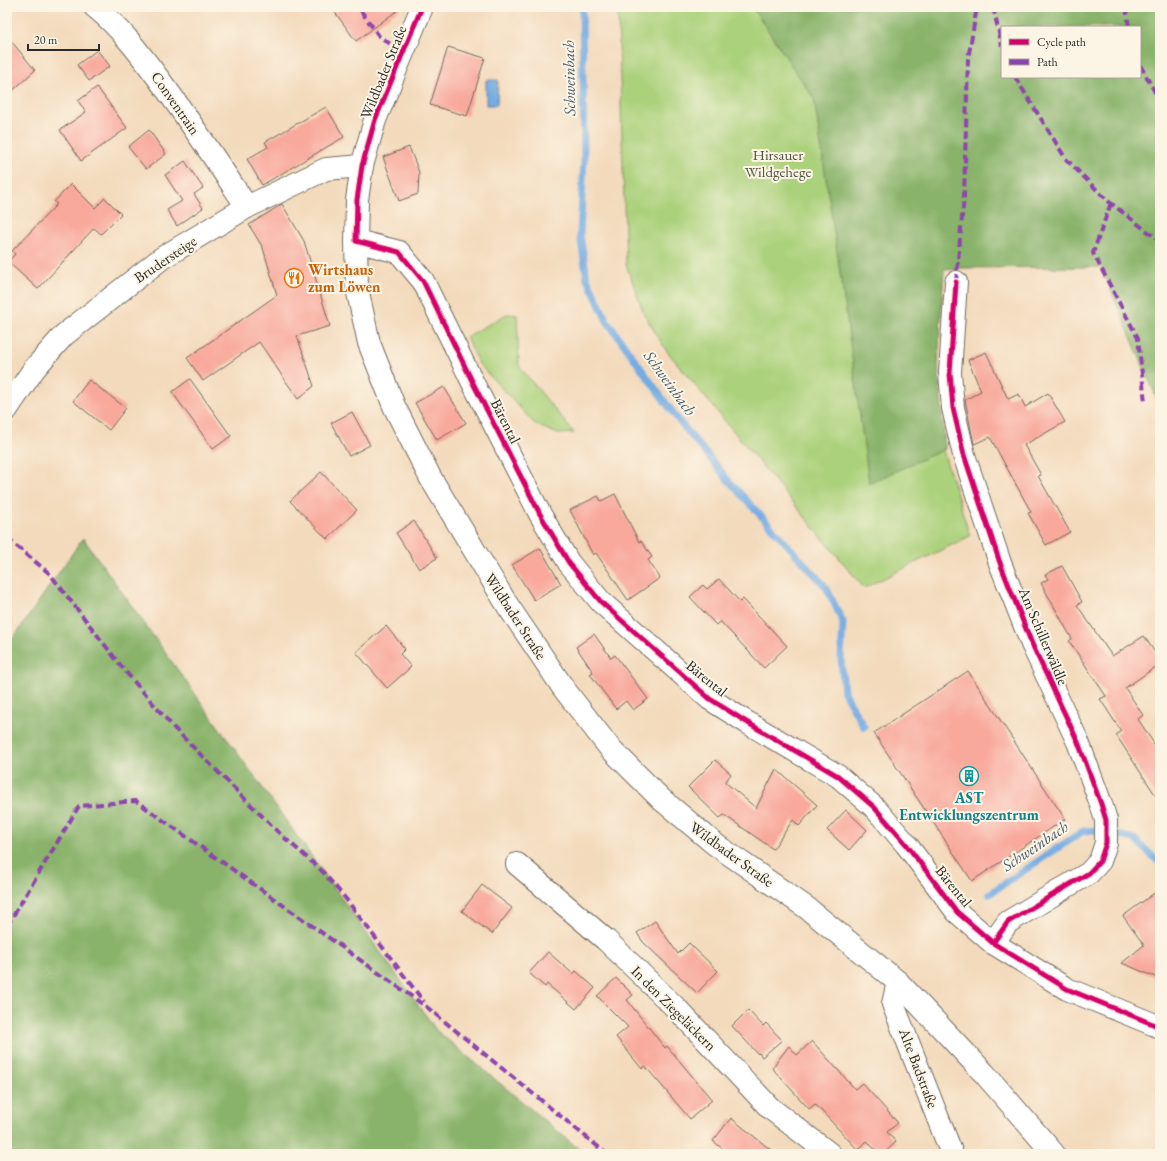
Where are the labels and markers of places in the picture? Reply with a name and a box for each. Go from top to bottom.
place label: Wirtshaus zum Löwen [308,260,381,296]
restaurant icon: Wirtshaus zum Löwen [283,267,305,289]
building icon: AST Entwicklungszentrum [958,765,980,787]
place label: AST Entwicklungszentrum [899,788,1039,824]

